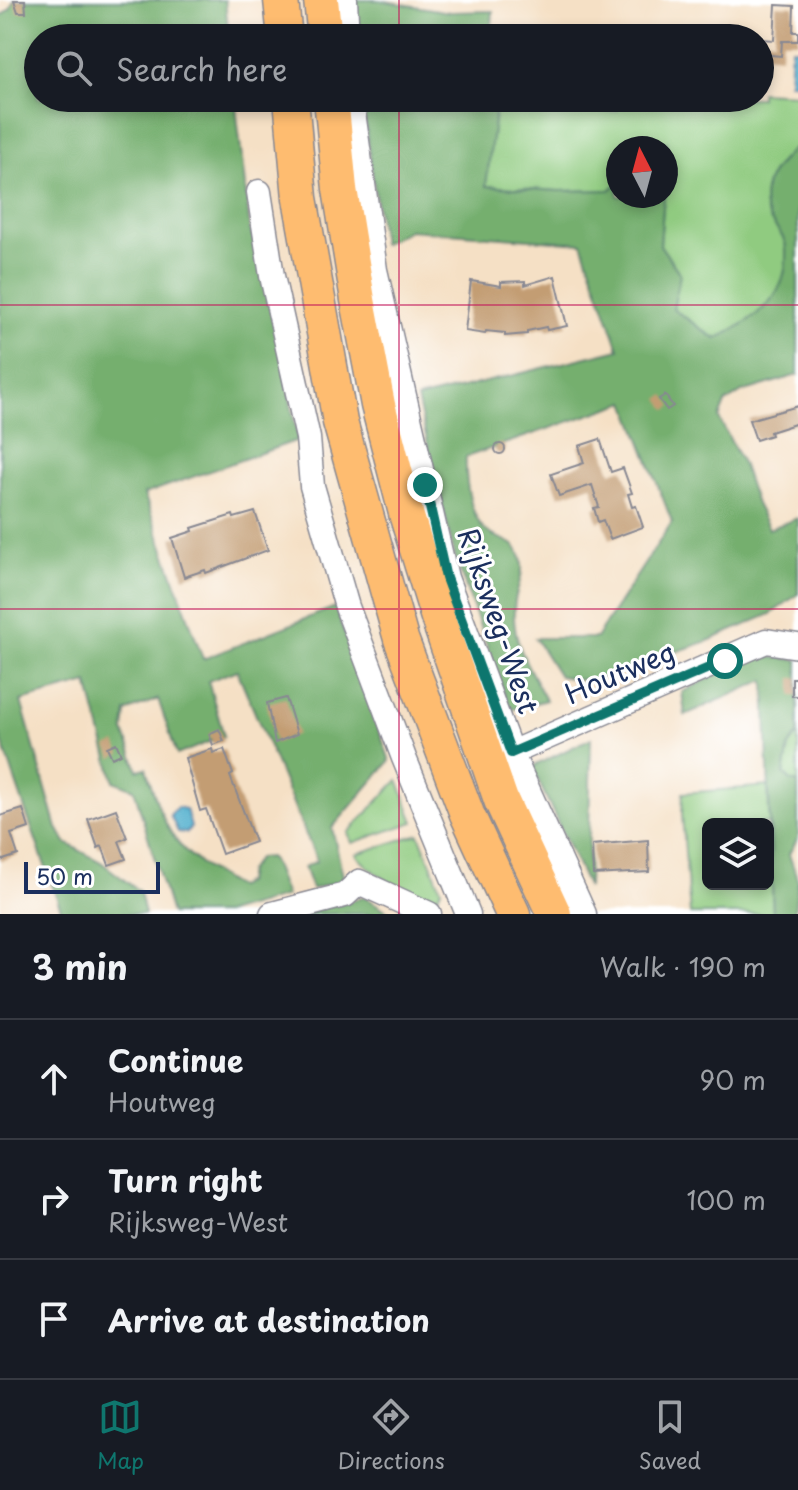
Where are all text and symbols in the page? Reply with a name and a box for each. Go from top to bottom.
search box [24,24,774,112]
icon: search [52,46,96,90]
text: Search here [116,46,288,91]
north arrow [606,136,678,208]
route end [407,467,443,503]
street label: Rijksweg-West [447,522,551,719]
street label: Houtweg [557,629,681,714]
route start [707,643,743,679]
map controls [702,818,774,890]
button: layers [702,818,774,890]
scale bar [24,858,160,894]
text: 50 m [36,859,93,892]
text: 3 min [32,940,128,992]
text: Walk · 190 m [600,947,766,986]
text: Continue [108,1037,243,1082]
icon: ahead [32,1057,76,1101]
text: 90 m [699,1060,766,1099]
text: Houtweg [108,1082,216,1121]
text: Turn right [108,1157,263,1202]
icon: right [32,1177,76,1221]
text: 100 m [686,1180,766,1219]
text: Rijksweg-West [108,1202,288,1241]
icon: arrive [32,1297,76,1341]
text: Arrive at destination [108,1297,430,1342]
tab: Map [97,1395,144,1476]
tab: Directions [338,1395,445,1476]
tab: Saved [639,1395,701,1476]

